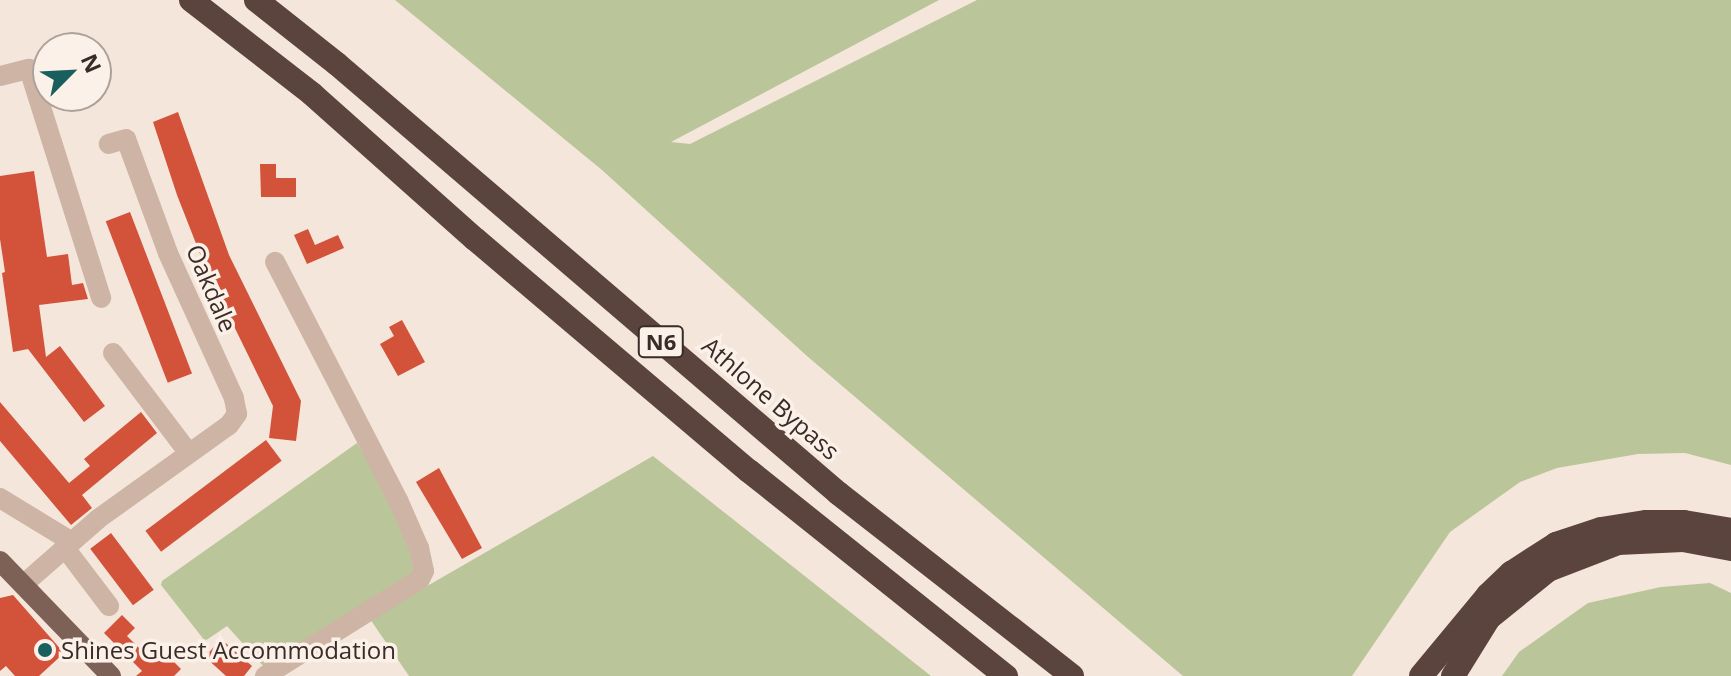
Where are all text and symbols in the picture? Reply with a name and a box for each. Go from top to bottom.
north arrow [32,32,112,112]
text: N [75,49,109,77]
street label: Oakdale [181,240,243,336]
road number: N6 [637,324,685,360]
street label: Athlone Bypass [697,331,845,465]
place label: Shines Guest Accommodation [61,636,396,664]
marker: Shines Guest Accommodation [36,641,54,659]

